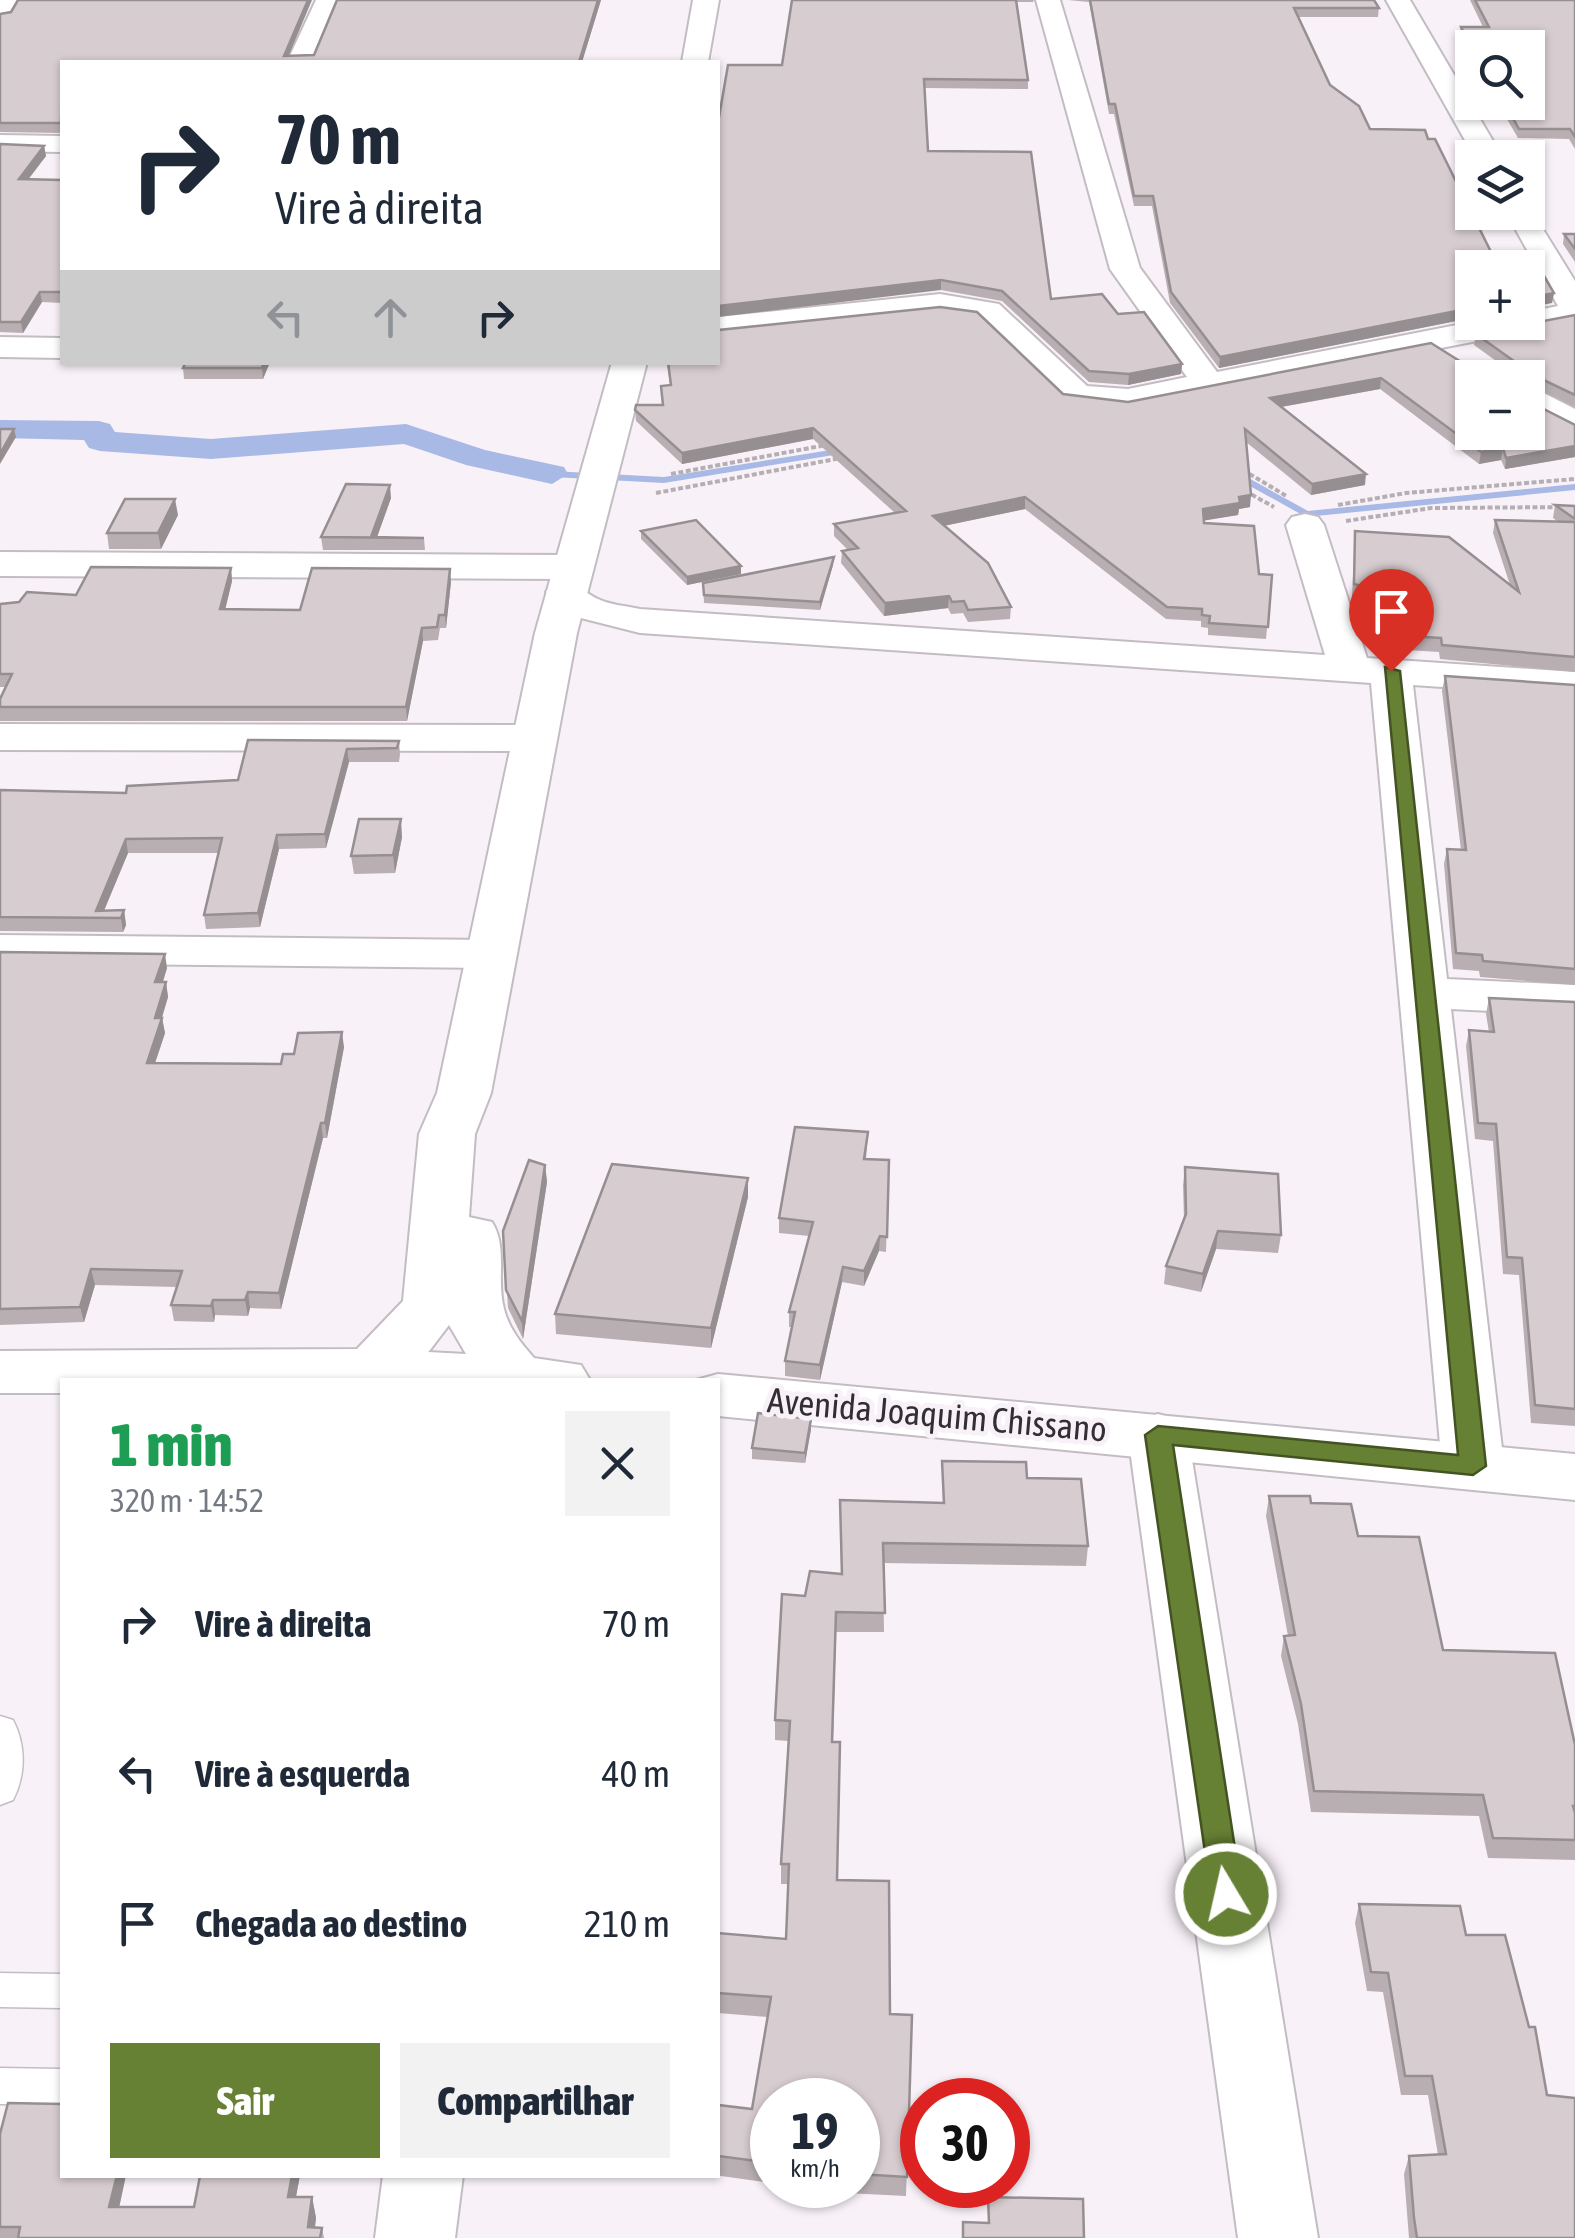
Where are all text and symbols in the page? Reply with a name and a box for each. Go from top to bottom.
map controls [1455,30,1545,450]
button: search [1455,30,1545,120]
text: 70 m [275,99,401,179]
icon: right [110,100,240,230]
button: layers [1455,140,1545,230]
text: Vire à direita [275,182,484,234]
button: + [1455,250,1545,340]
icon: left [258,290,313,345]
icon: ahead [363,290,418,345]
icon: right [468,290,523,345]
button: − [1455,360,1545,450]
pin [1349,569,1434,672]
icon: arrive [1364,584,1419,639]
street label: Avenida Joaquim Chissano [766,1379,1108,1449]
text: 1 min [110,1410,233,1479]
button: close [565,1411,670,1516]
text: 320 m · 14:52 [110,1482,264,1519]
icon: right [110,1596,165,1651]
text: Vire à direita [195,1602,371,1645]
text: 70 m [602,1602,670,1645]
icon: left [110,1746,165,1801]
text: Vire à esquerda [195,1752,410,1795]
text: 40 m [602,1752,670,1795]
position arrow [1174,1842,1278,1946]
icon: arrive [110,1896,165,1951]
text: Chegada ao destino [195,1902,467,1945]
text: 210 m [584,1902,670,1945]
button: Sair [110,2043,380,2158]
button: Compartilhar [400,2043,670,2158]
speed limit sign: 30 [900,2078,1030,2208]
text: 19 [791,2102,838,2160]
text: km/h [790,2154,840,2182]

